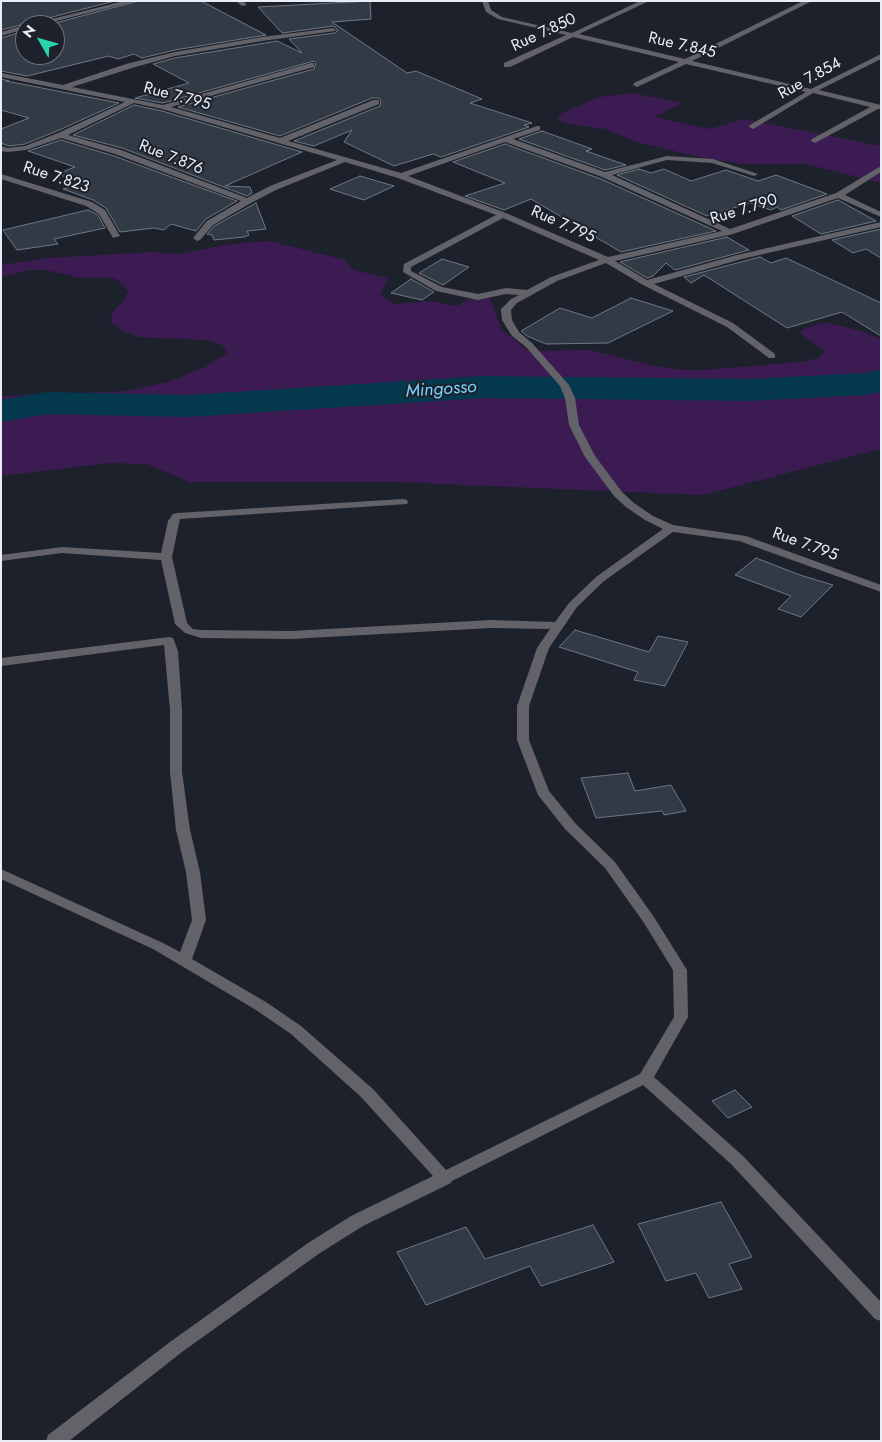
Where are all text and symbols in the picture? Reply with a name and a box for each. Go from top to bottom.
street label: Rue 7.850 [509,10,579,56]
north arrow [15,15,65,65]
text: N [18,21,40,42]
street label: Rue 7.845 [646,29,718,63]
street label: Rue 7.854 [775,54,845,104]
street label: Rue 7.795 [141,79,213,115]
street label: Rue 7.876 [136,136,206,180]
street label: Rue 7.823 [20,158,92,198]
street label: Rue 7.790 [708,191,780,229]
street label: Rue 7.795 [528,202,598,248]
water label: Mingosso [405,377,477,403]
street label: Rue 7.795 [769,524,841,566]

